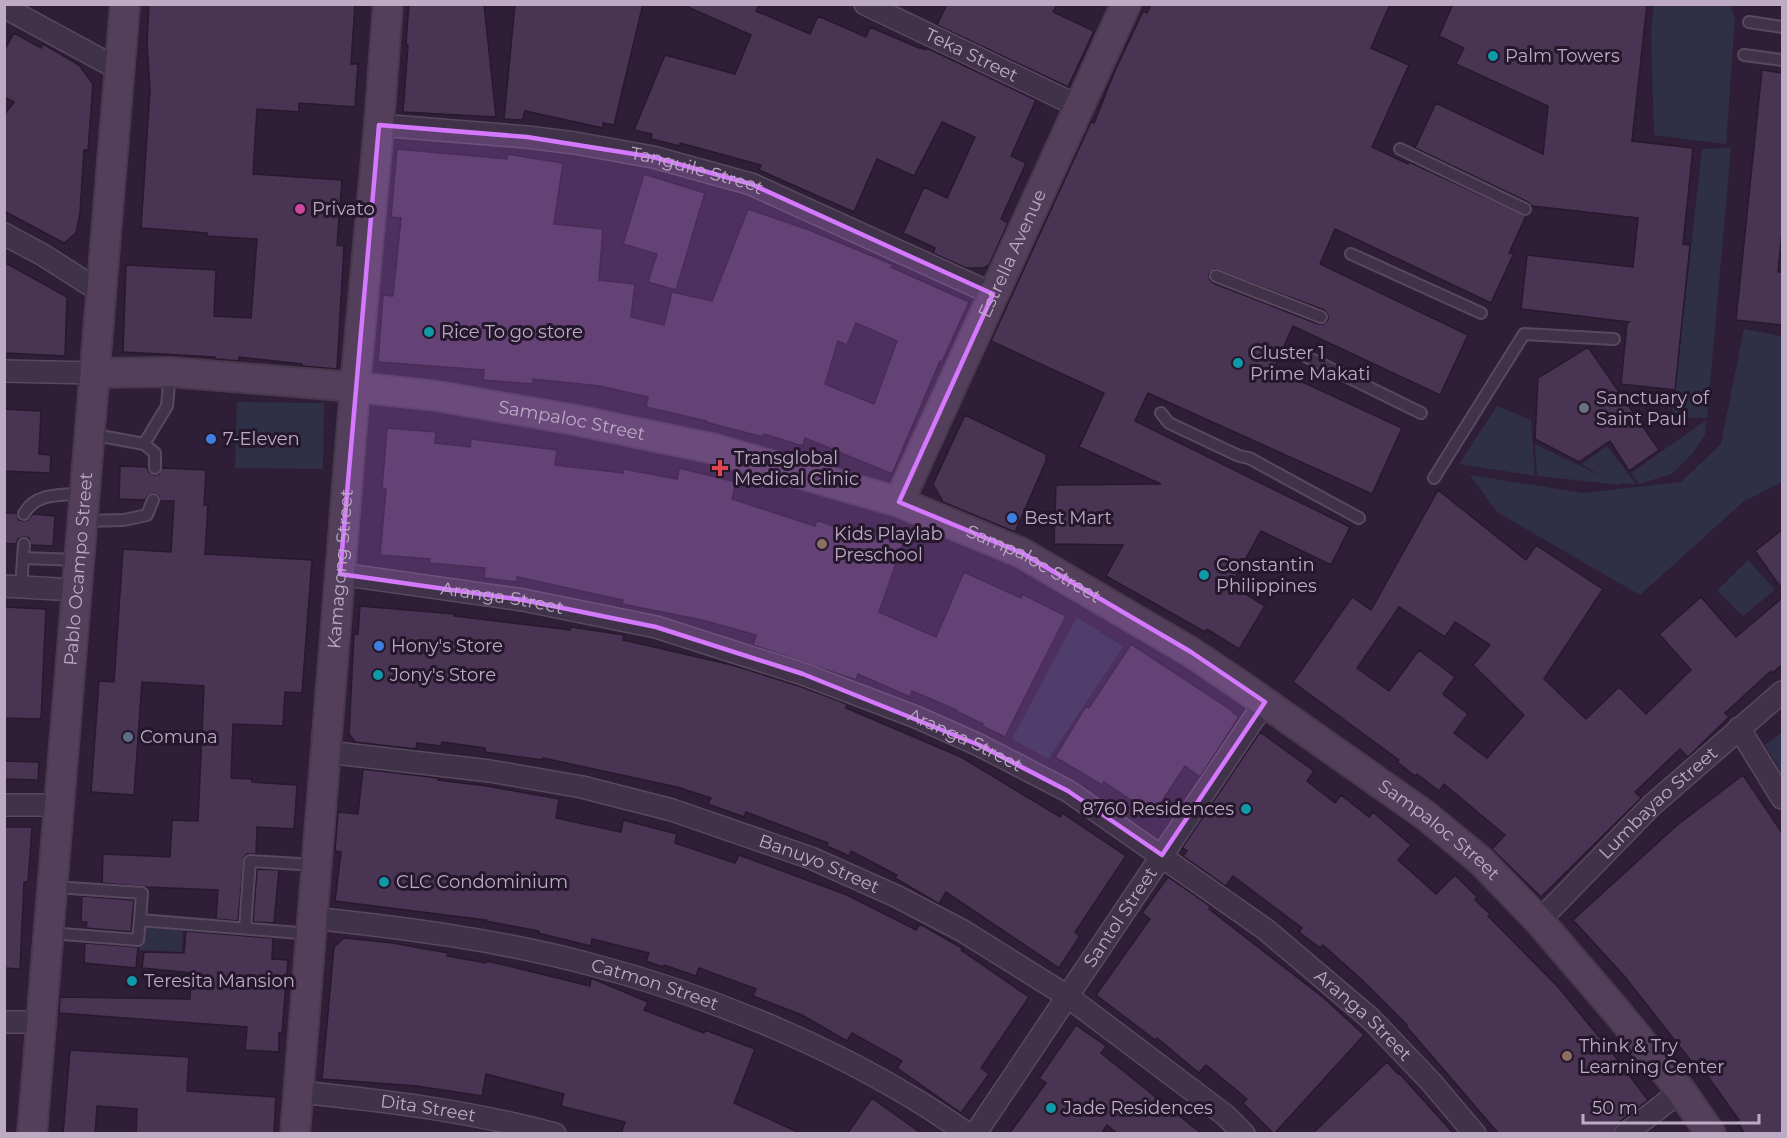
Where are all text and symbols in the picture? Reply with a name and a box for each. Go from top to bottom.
street label: Teka Street [921,23,1022,87]
place label: Palm Towers [1505,45,1620,67]
marker: Palm Towers [1486,49,1500,63]
street label: Tanguile Street [629,142,767,199]
street label: Estrella Avenue [973,186,1051,321]
place label: Privato [312,198,375,220]
marker: Privato [293,202,307,216]
place label: Rice To go store [441,321,583,343]
marker: Rice To go store [422,325,436,339]
place label: Cluster 1 Prime Makati [1250,342,1370,385]
marker: Cluster 1 Prime Makati [1231,356,1245,370]
place label: Sanctuary of Saint Paul [1596,387,1710,430]
street label: Sampaloc Street [497,396,647,445]
marker: Sanctuary of Saint Paul [1577,401,1591,415]
place label: 7-Eleven [223,428,300,450]
marker: 7-Eleven [204,432,218,446]
place label: Transglobal Medical Clinic [734,447,859,490]
marker: Transglobal Medical Clinic [711,459,729,477]
street label: Pablo Ocampo Street [60,471,97,667]
street label: Kamagong Street [323,488,358,650]
place label: Best Mart [1024,507,1112,529]
marker: Best Mart [1005,511,1019,525]
street label: Sampaloc Street [963,520,1105,608]
place label: Kids Playlab Preschool [834,523,943,566]
marker: Kids Playlab Preschool [815,537,829,551]
place label: Constantin Philippines [1216,554,1317,597]
marker: Constantin Philippines [1197,568,1211,582]
street label: Aranga Street [439,577,566,619]
place label: Hony's Store [391,635,503,657]
marker: Hony's Store [372,639,386,653]
place label: Jony's Store [389,664,496,686]
marker: Jony's Store [371,668,385,682]
street label: Aranga Street [905,704,1026,777]
place label: Comuna [140,726,218,748]
marker: Comuna [121,730,135,744]
street label: Lumbayao Street [1594,742,1722,864]
street label: Sampaloc Street [1374,775,1504,885]
place label: 8760 Residences [1082,798,1234,820]
marker: 8760 Residences [1239,802,1253,816]
street label: Banuyo Street [756,830,883,898]
street label: Santol Street [1079,863,1162,972]
place label: CLC Condominium [396,871,568,893]
marker: CLC Condominium [377,875,391,889]
street label: Catmon Street [589,954,722,1015]
street label: Aranga Street [1310,965,1416,1065]
place label: Teresita Mansion [144,970,295,992]
marker: Teresita Mansion [125,974,139,988]
place label: Think & Try Learning Center [1579,1035,1724,1078]
marker: Think & Try Learning Center [1560,1049,1574,1063]
scale bar [1583,1087,1758,1125]
street label: Dita Street [379,1090,477,1127]
place label: Jade Residences [1062,1097,1213,1119]
text: 50 m [1592,1097,1638,1119]
marker: Jade Residences [1044,1101,1058,1115]

